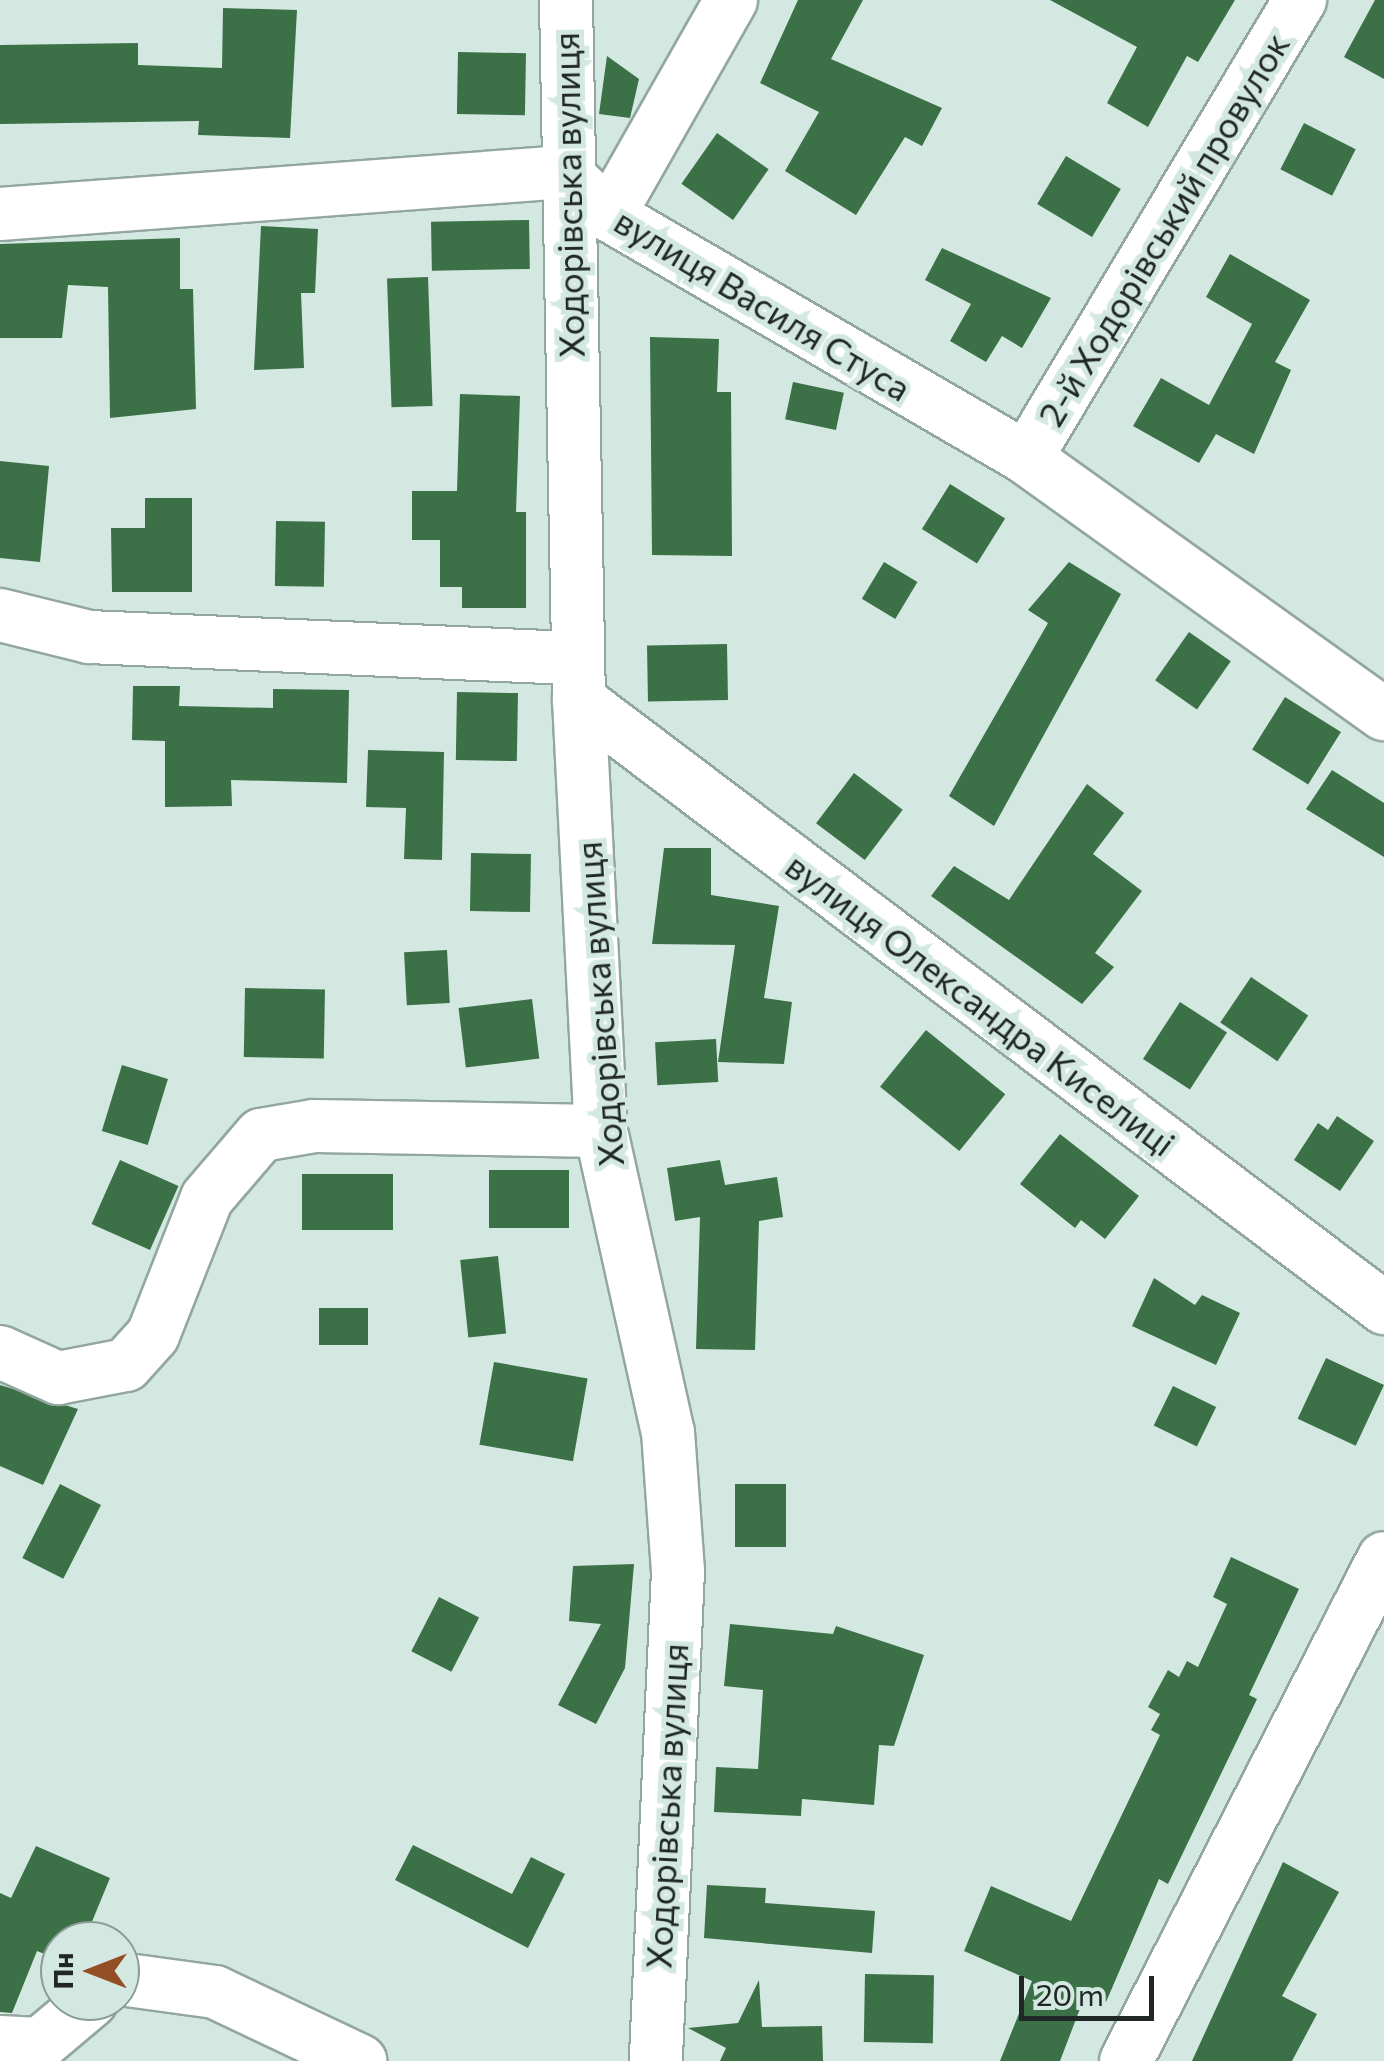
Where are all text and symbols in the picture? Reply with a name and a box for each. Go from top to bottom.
street label: 2-й Ходорівський провулок [1029,25,1297,433]
street label: Ходорівська вулиця [544,32,592,358]
street label: вулиця Василя Стуса [608,199,918,409]
street label: Ходорівська вулиця [567,840,631,1168]
street label: вулиця Олександра Киселиці [778,844,1184,1164]
street label: Ходорівська вулиця [637,1642,695,1970]
north arrow [40,1921,140,2021]
text: Пн [45,1952,79,1990]
scale bar [1024,1956,1159,2018]
text: 20 m [1036,1975,1104,2012]

